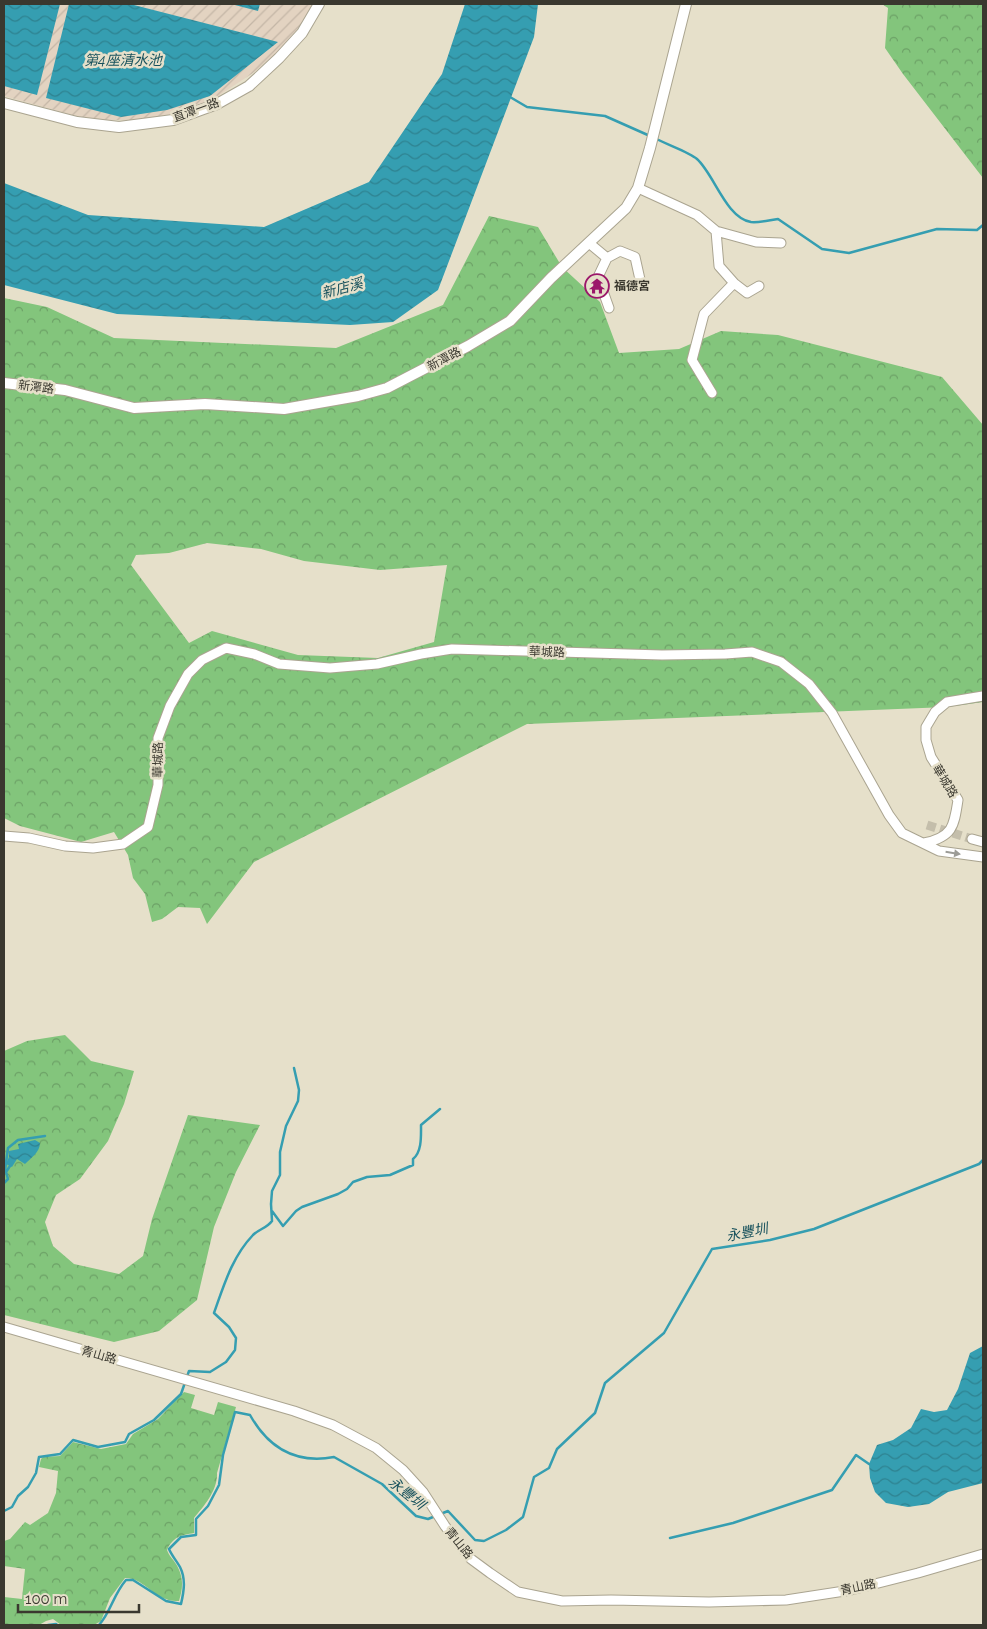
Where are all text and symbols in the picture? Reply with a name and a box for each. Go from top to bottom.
water label: 第4座清水池 [84,52,164,68]
street label: 直潭一路 [171,95,221,125]
temple icon: 福德宮 [584,273,610,299]
water label: 新店溪 [320,274,366,301]
place label: 福德宮 [614,279,650,293]
street label: 新潭路 [425,344,463,374]
street label: 新潭路 [17,378,55,396]
street label: 華城路 [529,644,565,660]
street label: 華城路 [151,742,165,778]
street label: 華城路 [930,762,960,800]
one-way arrow [945,849,961,857]
water label: 永豐圳 [725,1220,771,1244]
street label: 青山路 [80,1343,118,1367]
water label: 永豐圳 [386,1474,430,1514]
street label: 青山路 [442,1525,476,1561]
street label: 青山路 [839,1576,877,1598]
scale bar [18,1582,139,1614]
text: 100 m [25,1590,67,1608]

